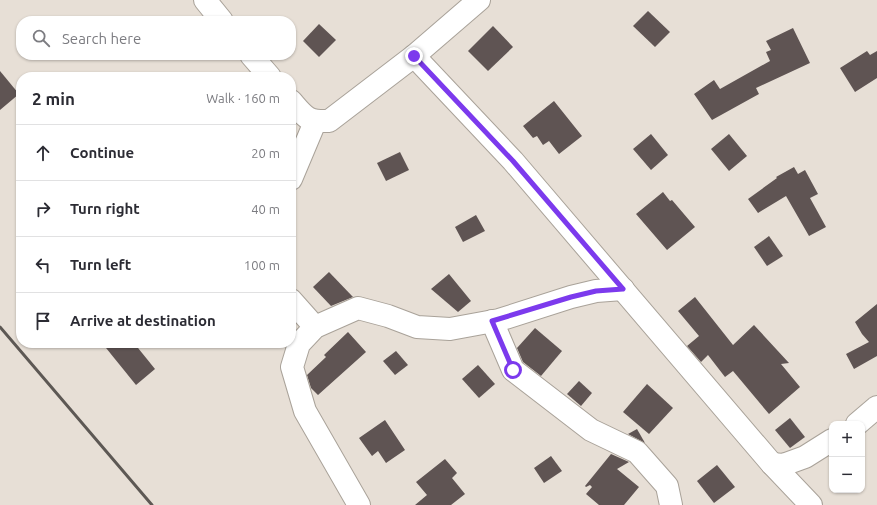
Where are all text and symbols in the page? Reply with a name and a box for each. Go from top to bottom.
search box [16,16,296,60]
icon: search [30,27,52,49]
text: Search here [62,30,141,47]
route end [405,47,423,65]
text: 2 min [32,89,75,108]
text: Walk · 160 m [206,91,280,105]
icon: ahead [32,142,54,164]
text: Continue [70,144,134,161]
text: 20 m [251,146,280,160]
icon: right [32,198,54,220]
text: Turn right [70,200,140,217]
text: 40 m [251,202,280,216]
icon: left [32,254,54,276]
text: Turn left [70,256,131,273]
text: 100 m [244,258,280,272]
icon: arrive [32,310,54,332]
text: Arrive at destination [70,312,216,329]
route start [504,361,522,379]
map controls [829,421,865,493]
button: + [829,421,865,457]
button: − [829,457,865,493]

